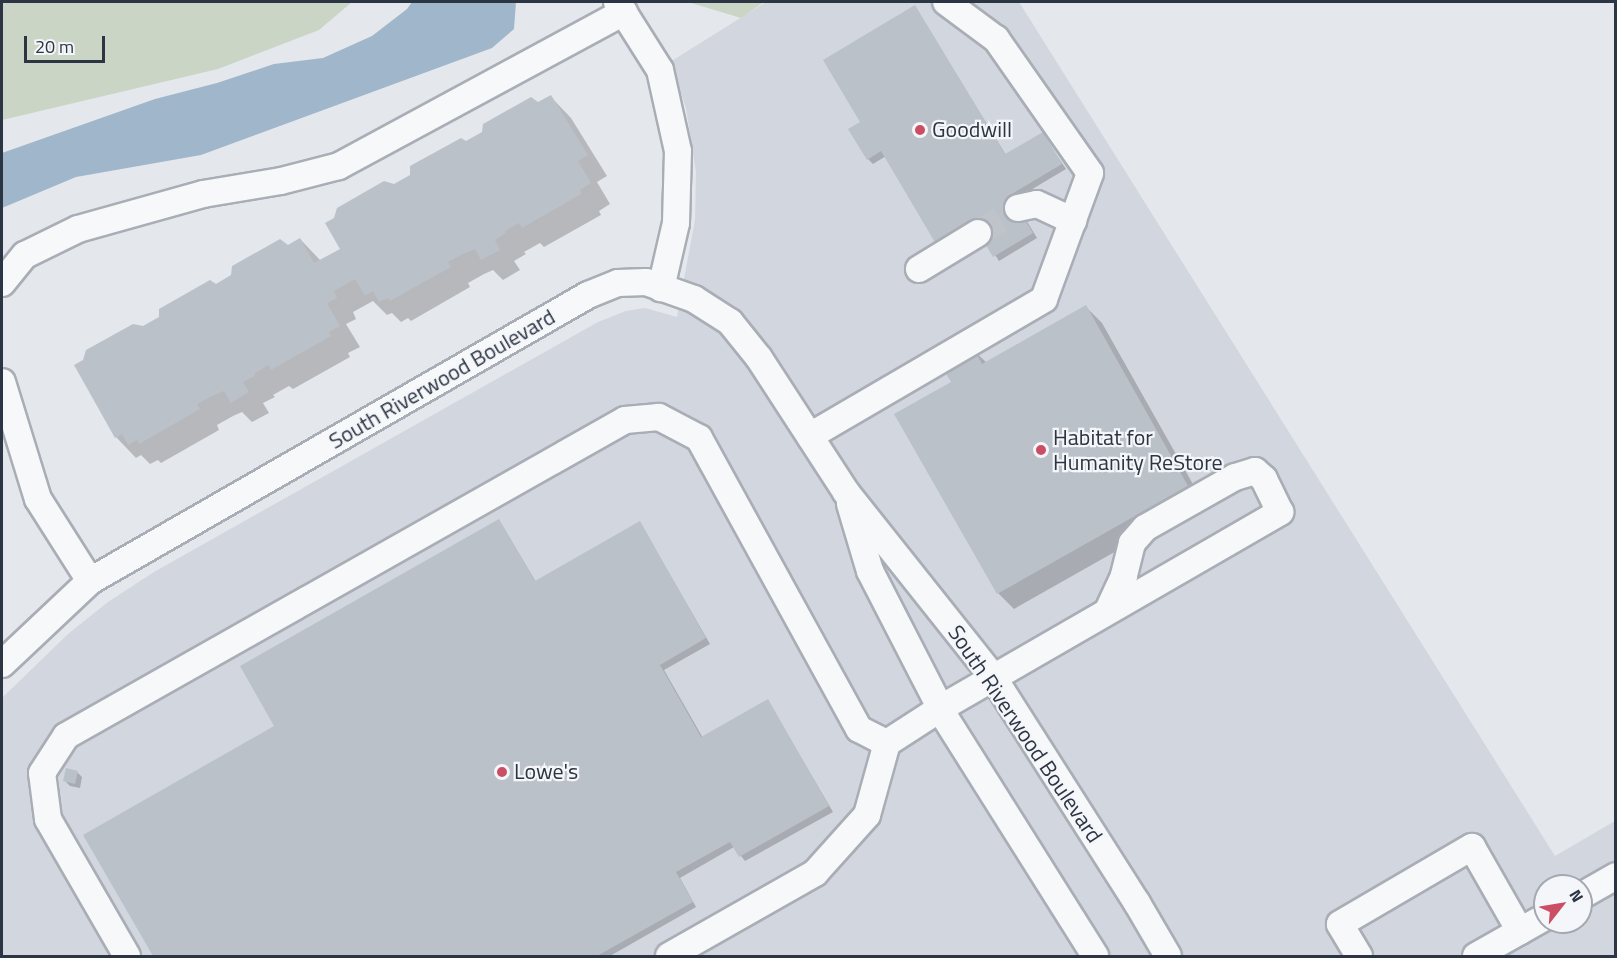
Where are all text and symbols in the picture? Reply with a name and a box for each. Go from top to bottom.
scale bar [27,24,108,62]
text: 20 m [35,33,74,60]
place label: Goodwill [932,117,1012,143]
marker: Goodwill [913,123,927,137]
street label: South Riverwood Boulevard [324,303,560,455]
place label: Habitat for Humanity ReStore [1053,424,1223,476]
marker: Habitat for Humanity ReStore [1034,443,1048,457]
street label: South Riverwood Boulevard [942,620,1108,848]
place label: Lowe's [514,759,578,785]
marker: Lowe's [495,765,509,779]
north arrow [1533,874,1593,934]
text: N [1564,885,1590,907]

